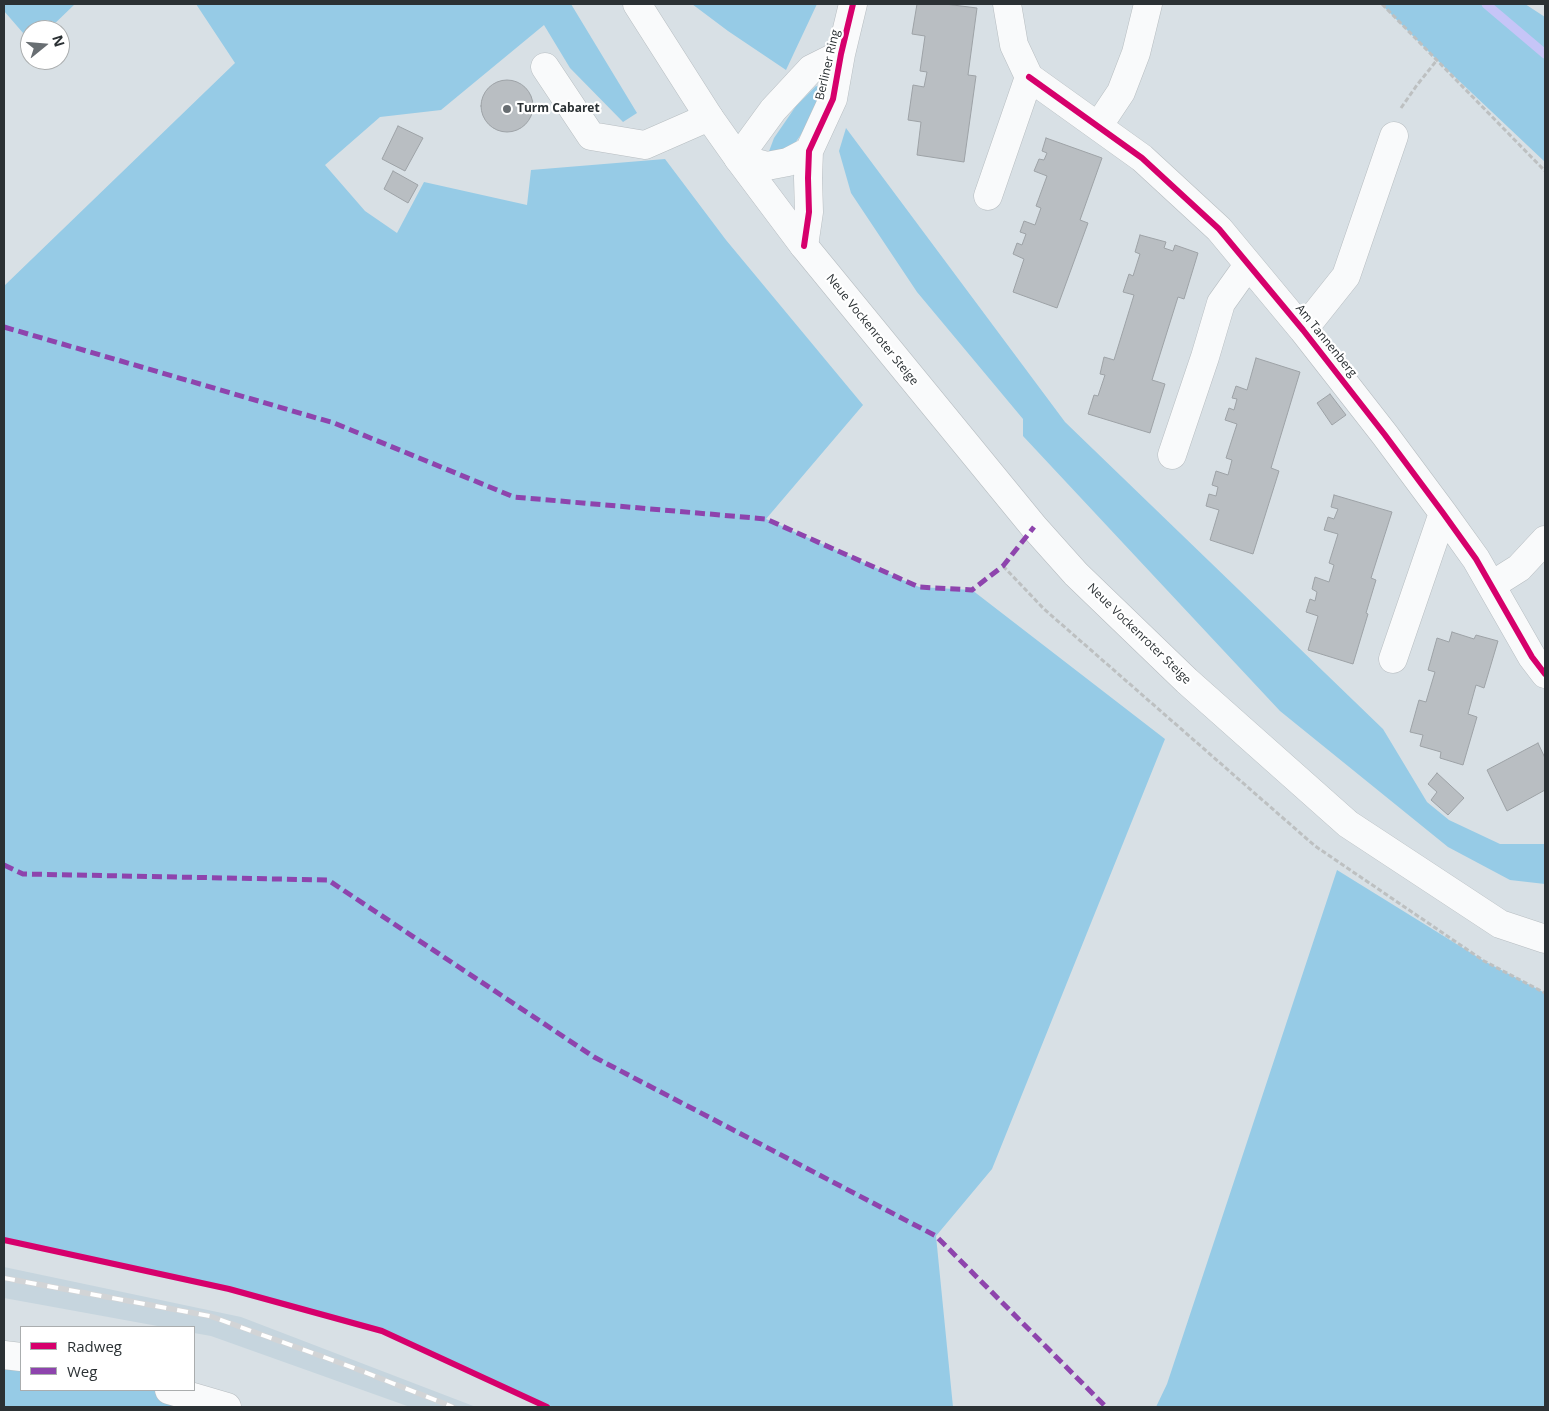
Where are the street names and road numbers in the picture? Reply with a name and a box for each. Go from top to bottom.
street label: Berliner Ring [813,28,843,102]
street label: Neue Vockenroter Steige [823,272,921,388]
street label: Am Tannenberg [1292,302,1360,380]
street label: Neue Vockenroter Steige [1084,581,1194,687]

